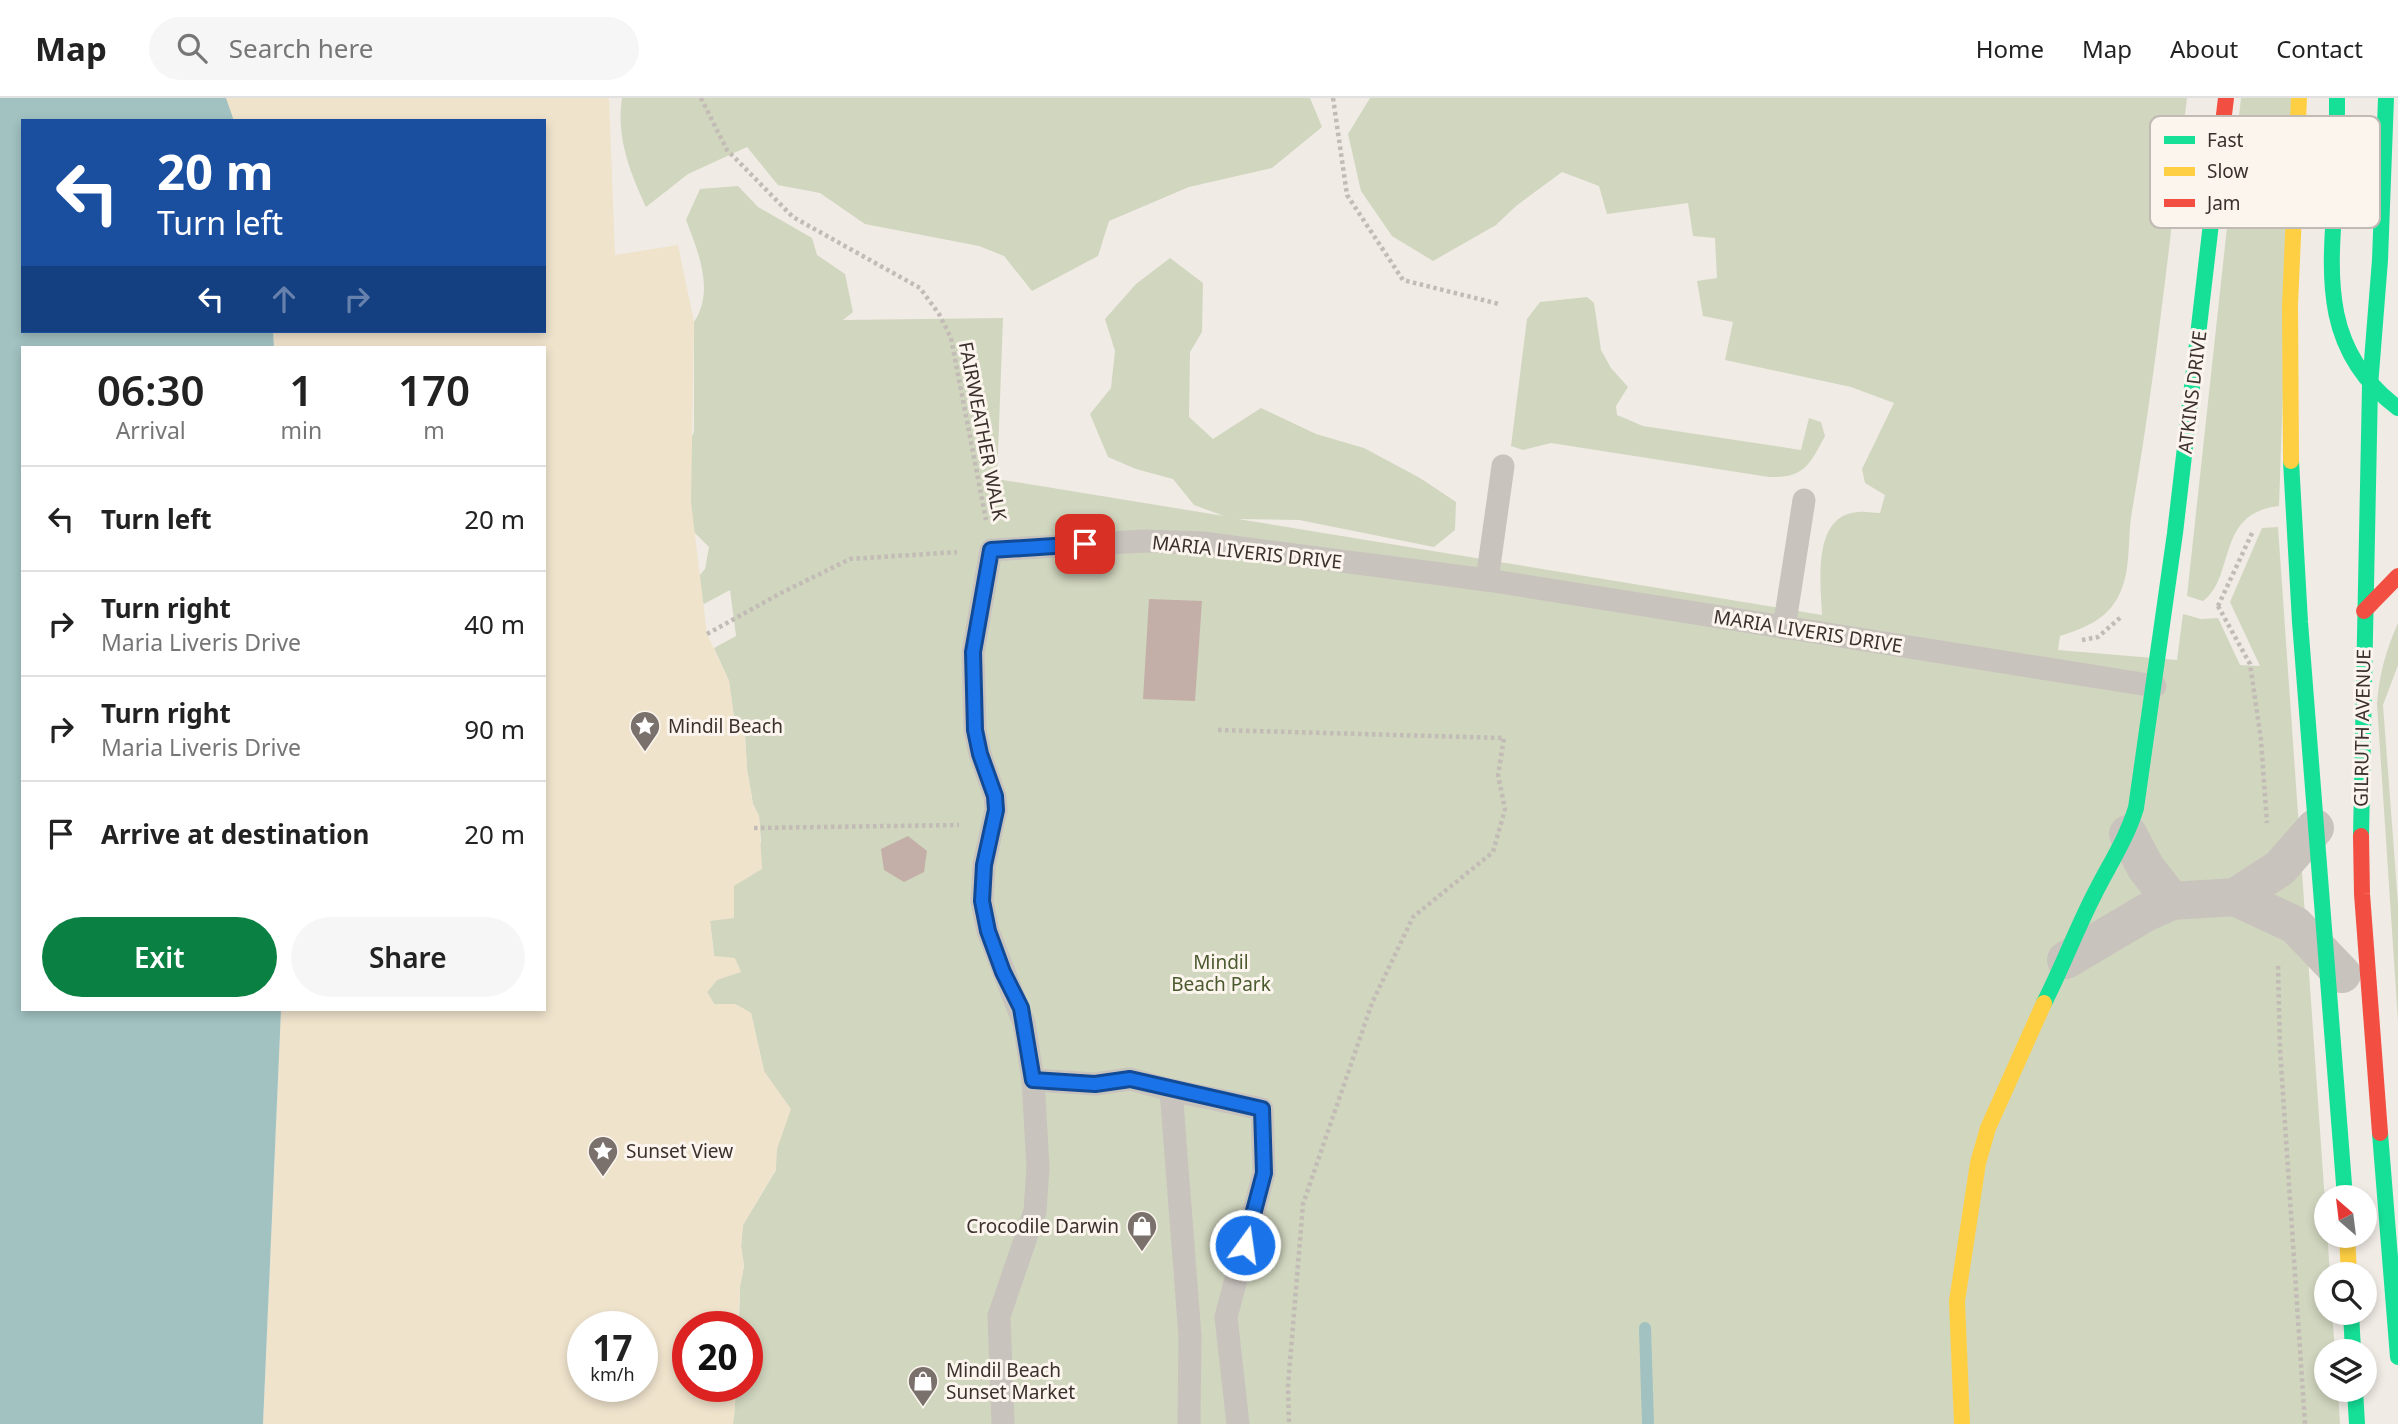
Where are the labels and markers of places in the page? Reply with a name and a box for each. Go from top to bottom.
pin [1055,514,1115,574]
place icon: Mindil Beach [628,709,662,753]
place label: Mindil Beach [668,713,783,739]
place icon: Sunset View [586,1134,620,1178]
place label: Sunset View [626,1138,733,1164]
shop icon: Crocodile Darwin [1125,1209,1159,1253]
place label: Crocodile Darwin [966,1213,1119,1239]
place label: Mindil Beach Sunset Market [946,1357,1075,1405]
shop icon: Mindil Beach Sunset Market [906,1364,940,1408]

